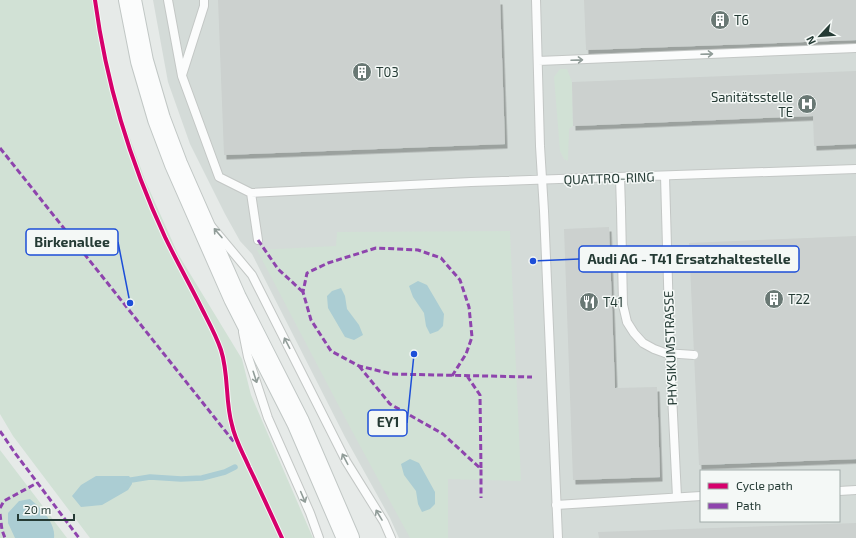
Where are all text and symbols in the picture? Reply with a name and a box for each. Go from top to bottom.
building icon: T6 [709,9,731,31]
place label: T6 [734,12,749,28]
north arrow [800,16,840,56]
text: N [803,34,818,47]
one-way arrow [700,50,713,58]
one-way arrow [570,56,583,63]
building icon: T03 [351,61,373,83]
place label: T03 [376,64,399,80]
place label: Sanitätsstelle TE [711,89,793,120]
hospital icon: Sanitätsstelle TE [796,93,818,115]
street label: QUATTRO-RING [563,168,655,188]
callout: Birkenallee [26,229,118,255]
one-way arrow [214,229,223,239]
text: Birkenallee [34,233,110,250]
callout: Audi AG - T41 Ersatzhaltestelle [579,246,799,272]
text: Audi AG - T41 Ersatzhaltestelle [587,250,791,267]
building icon: T22 [763,288,785,310]
street label: PHYSIKUMSTRASSE [660,290,680,406]
restaurant icon: T41 [578,291,600,313]
place label: T22 [788,291,810,307]
place label: T41 [603,294,623,310]
one-way arrow [283,337,290,349]
one-way arrow [252,370,259,383]
callout: EY1 [368,410,407,436]
text: EY1 [377,413,399,430]
one-way arrow [341,453,349,465]
legend [700,470,840,522]
text: Cycle path [736,478,793,492]
one-way arrow [300,491,308,503]
scale bar [18,496,74,522]
text: Path [736,498,761,512]
text: 20 m [24,502,51,516]
one-way arrow [375,509,383,521]

